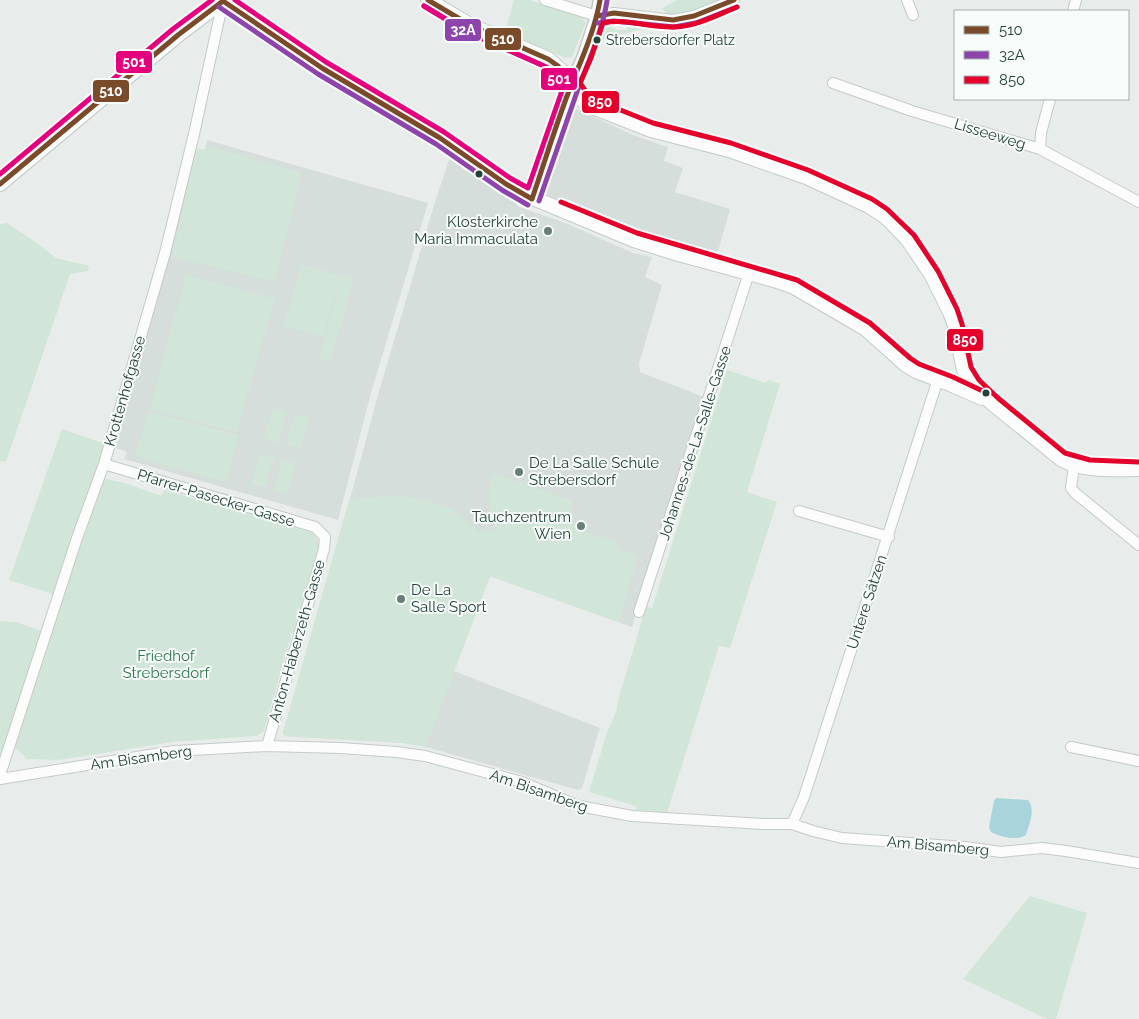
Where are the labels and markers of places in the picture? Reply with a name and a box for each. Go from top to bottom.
place label: Strebersdorfer Platz [606,32,735,48]
marker: Strebersdorfer Platz [592,35,602,45]
unlabelled marker [474,169,484,179]
place label: Klosterkirche Maria Immaculata [414,213,538,248]
marker: Klosterkirche Maria Immaculata [542,225,554,237]
unlabelled marker [981,388,991,398]
place label: De La Salle Schule Strebersdorf [529,454,659,489]
marker: De La Salle Schule Strebersdorf [513,466,525,478]
place label: Tauchzentrum Wien [472,508,571,543]
marker: Tauchzentrum Wien [575,520,587,532]
place label: De La Salle Sport [411,581,487,616]
marker: De La Salle Sport [395,593,407,605]

